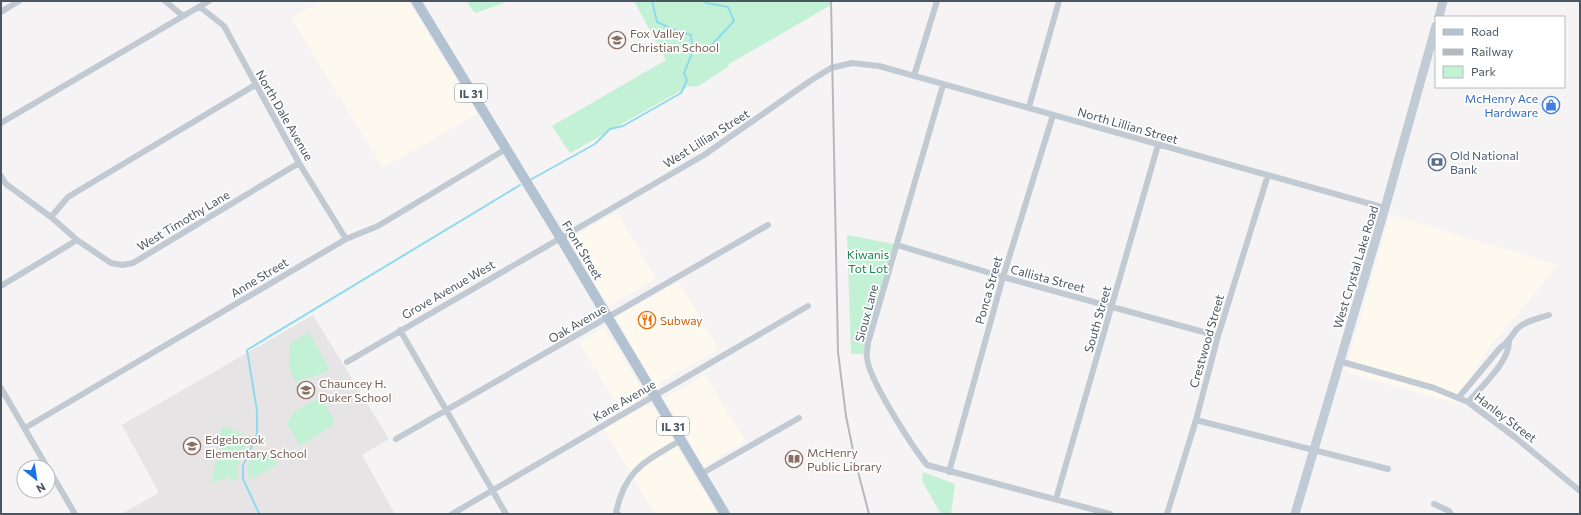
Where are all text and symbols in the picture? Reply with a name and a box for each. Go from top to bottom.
legend [1435,16,1565,88]
text: Road [1471,24,1499,38]
place label: Fox Valley Christian School [630,26,719,54]
school or university icon: Fox Valley Christian School [607,30,627,50]
text: Railway [1471,44,1513,58]
text: Park [1471,64,1497,78]
street label: North Dale Avenue [253,67,317,163]
road number: IL 31 [455,84,487,102]
place label: McHenry Ace Hardware [1465,91,1538,119]
shop icon: McHenry Ace Hardware [1541,95,1561,115]
street label: North Lillian Street [1076,104,1180,146]
street label: West Lillian Street [660,106,752,170]
place label: Old National Bank [1450,148,1519,176]
bank icon: Old National Bank [1427,152,1447,172]
street label: West Timothy Lane [134,187,232,253]
street label: West Crystal Lake Road [1330,204,1380,330]
street label: Front Street [560,218,606,282]
park label: Kiwanis Tot Lot [847,247,889,275]
street label: Anne Street [228,254,290,300]
street label: Ponca Street [972,254,1004,325]
street label: Grove Avenue West [399,257,497,321]
street label: Callista Street [1009,261,1087,295]
street label: Sioux Lane [852,283,880,343]
street label: South Street [1081,284,1113,354]
street label: Crestwood Street [1186,293,1226,389]
street label: Oak Avenue [545,301,609,345]
restaurant icon: Subway [637,310,657,330]
place label: Subway [660,313,703,327]
place label: Chauncey H. Duker School [319,376,391,404]
street label: Kane Avenue [590,376,658,424]
school or university icon: Chauncey H. Duker School [296,380,316,400]
street label: Hanley Street [1472,389,1540,445]
road number: IL 31 [657,417,689,435]
place label: Edgebrook Elementary School [205,432,307,460]
school or university icon: Edgebrook Elementary School [182,436,202,456]
place label: McHenry Public Library [807,445,882,473]
library icon: McHenry Public Library [784,449,804,469]
north arrow [16,459,56,499]
text: N [34,480,48,496]

